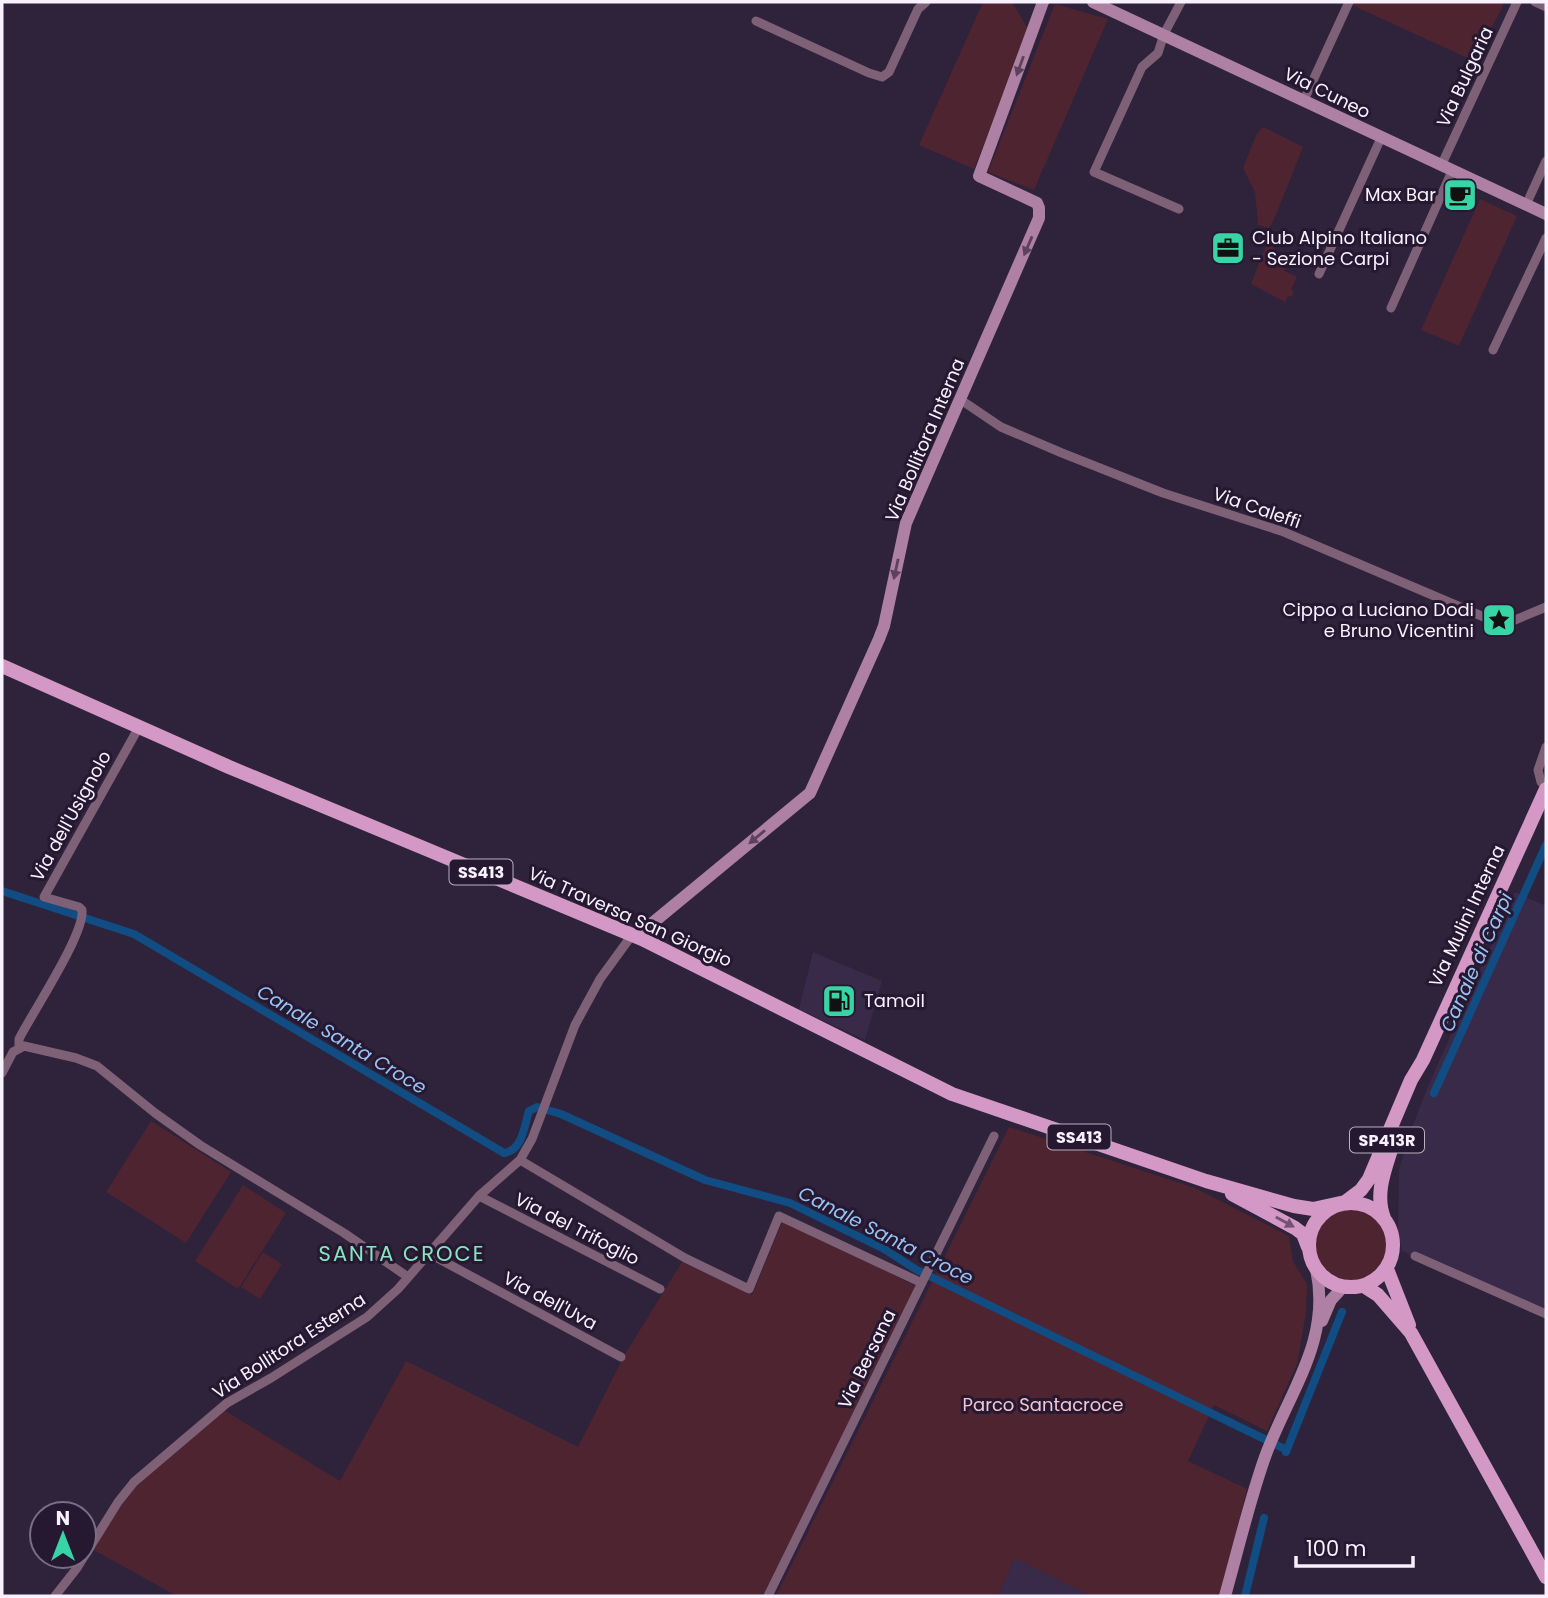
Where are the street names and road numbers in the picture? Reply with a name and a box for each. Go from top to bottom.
street label: Via Bulgaria [1430,22,1499,131]
street label: Via Cuneo [1280,61,1375,124]
street label: Via Bollitora Interna [879,354,970,525]
street label: Via Caleffi [1210,481,1304,534]
street label: Via dell'Usignolo [24,746,117,886]
street label: Via Mulini Interna [1423,841,1510,991]
road number: SS413 [449,860,512,884]
street label: Via Traversa San Giorgio [524,860,736,973]
road number: SS413 [1048,1124,1110,1149]
road number: SP413R [1350,1128,1424,1152]
street label: Via del Trifoglio [511,1186,644,1271]
street label: Via dell'Uva [499,1265,602,1336]
street label: Via Bollitora Esterna [207,1287,370,1405]
street label: Via Bersana [832,1305,901,1413]

